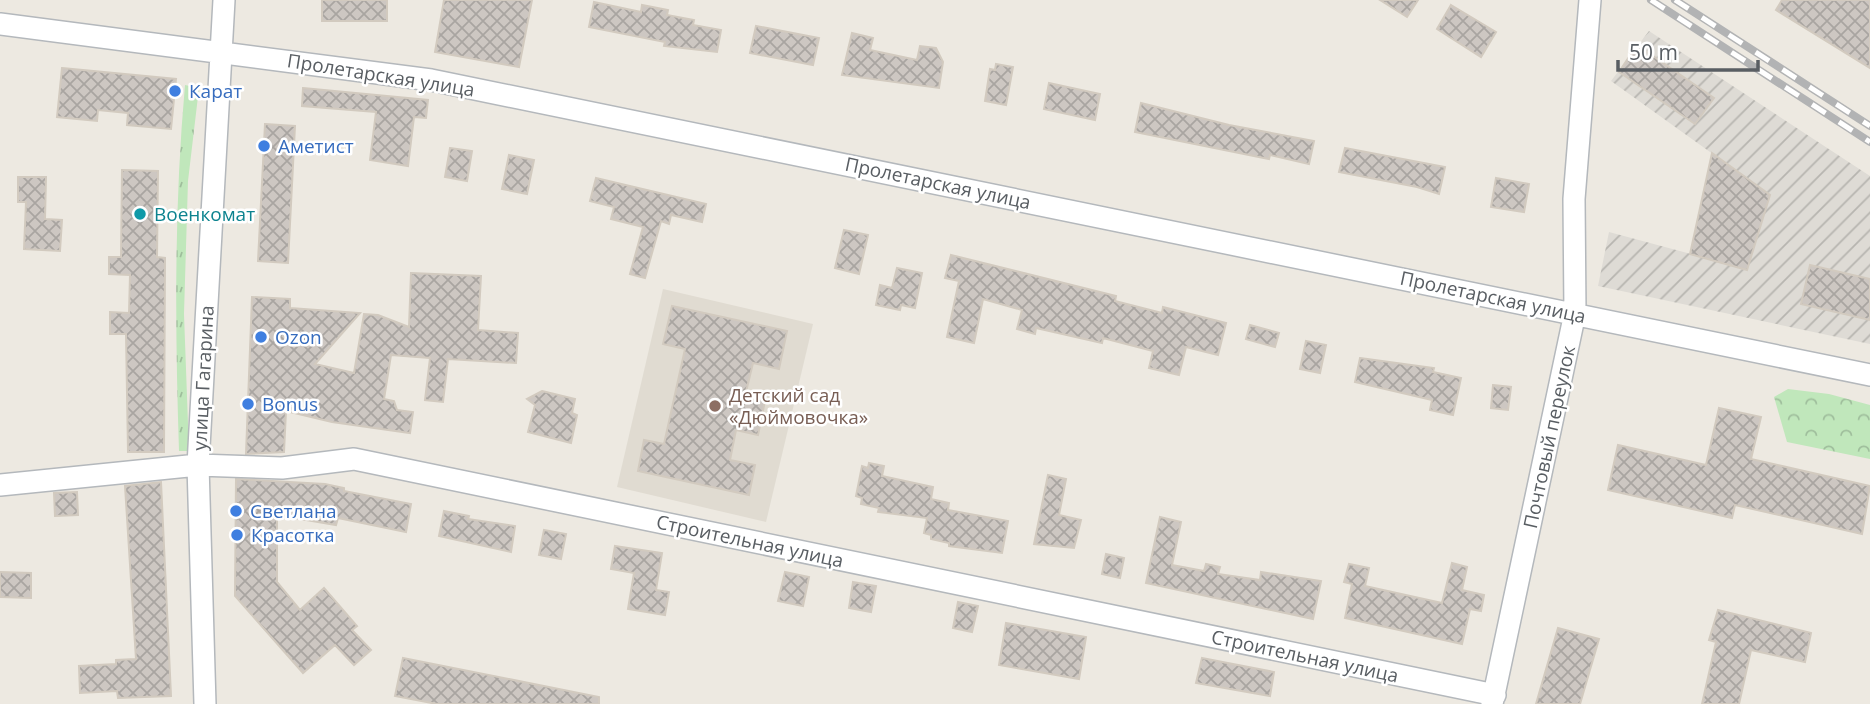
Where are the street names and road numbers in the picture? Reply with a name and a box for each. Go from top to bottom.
street label: Пролетарская улица [285,47,477,103]
street label: Пролетарская улица [843,151,1033,215]
street label: Пролетарская улица [1398,265,1588,329]
street label: улица Гагарина [186,305,220,451]
street label: Почтовый переулок [1517,343,1581,531]
street label: Строительная улица [654,508,846,574]
street label: Строительная улица [1209,623,1401,689]

